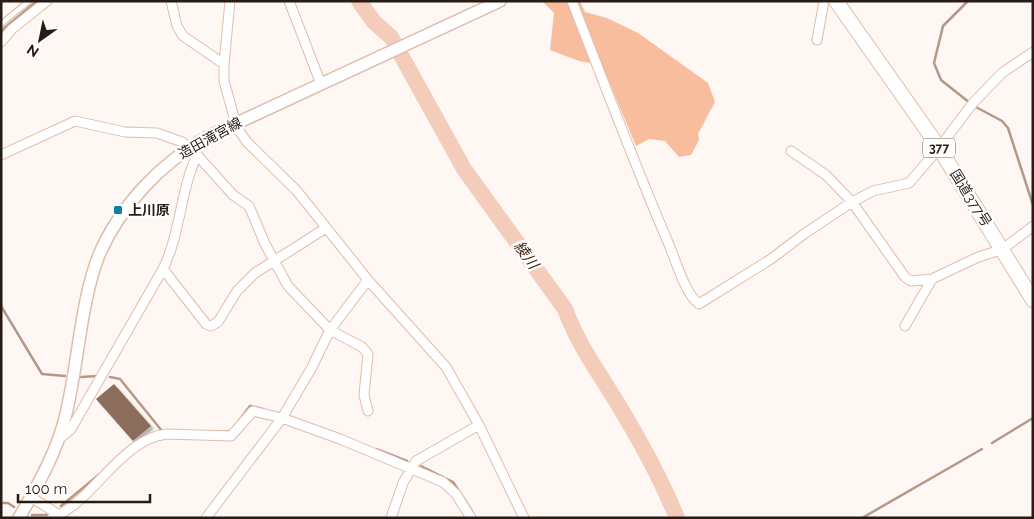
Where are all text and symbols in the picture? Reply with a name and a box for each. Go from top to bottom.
north arrow [15,15,65,65]
text: N [24,41,42,61]
street label: 造田滝宮線 [176,114,244,162]
road number: 377 [923,138,955,158]
street label: 国道377号 [947,166,995,230]
place label: 上川原 [128,202,170,218]
marker: 上川原 [112,204,124,216]
water label: 綾川 [510,238,543,274]
scale bar [18,472,150,504]
text: 100 m [25,480,67,498]

